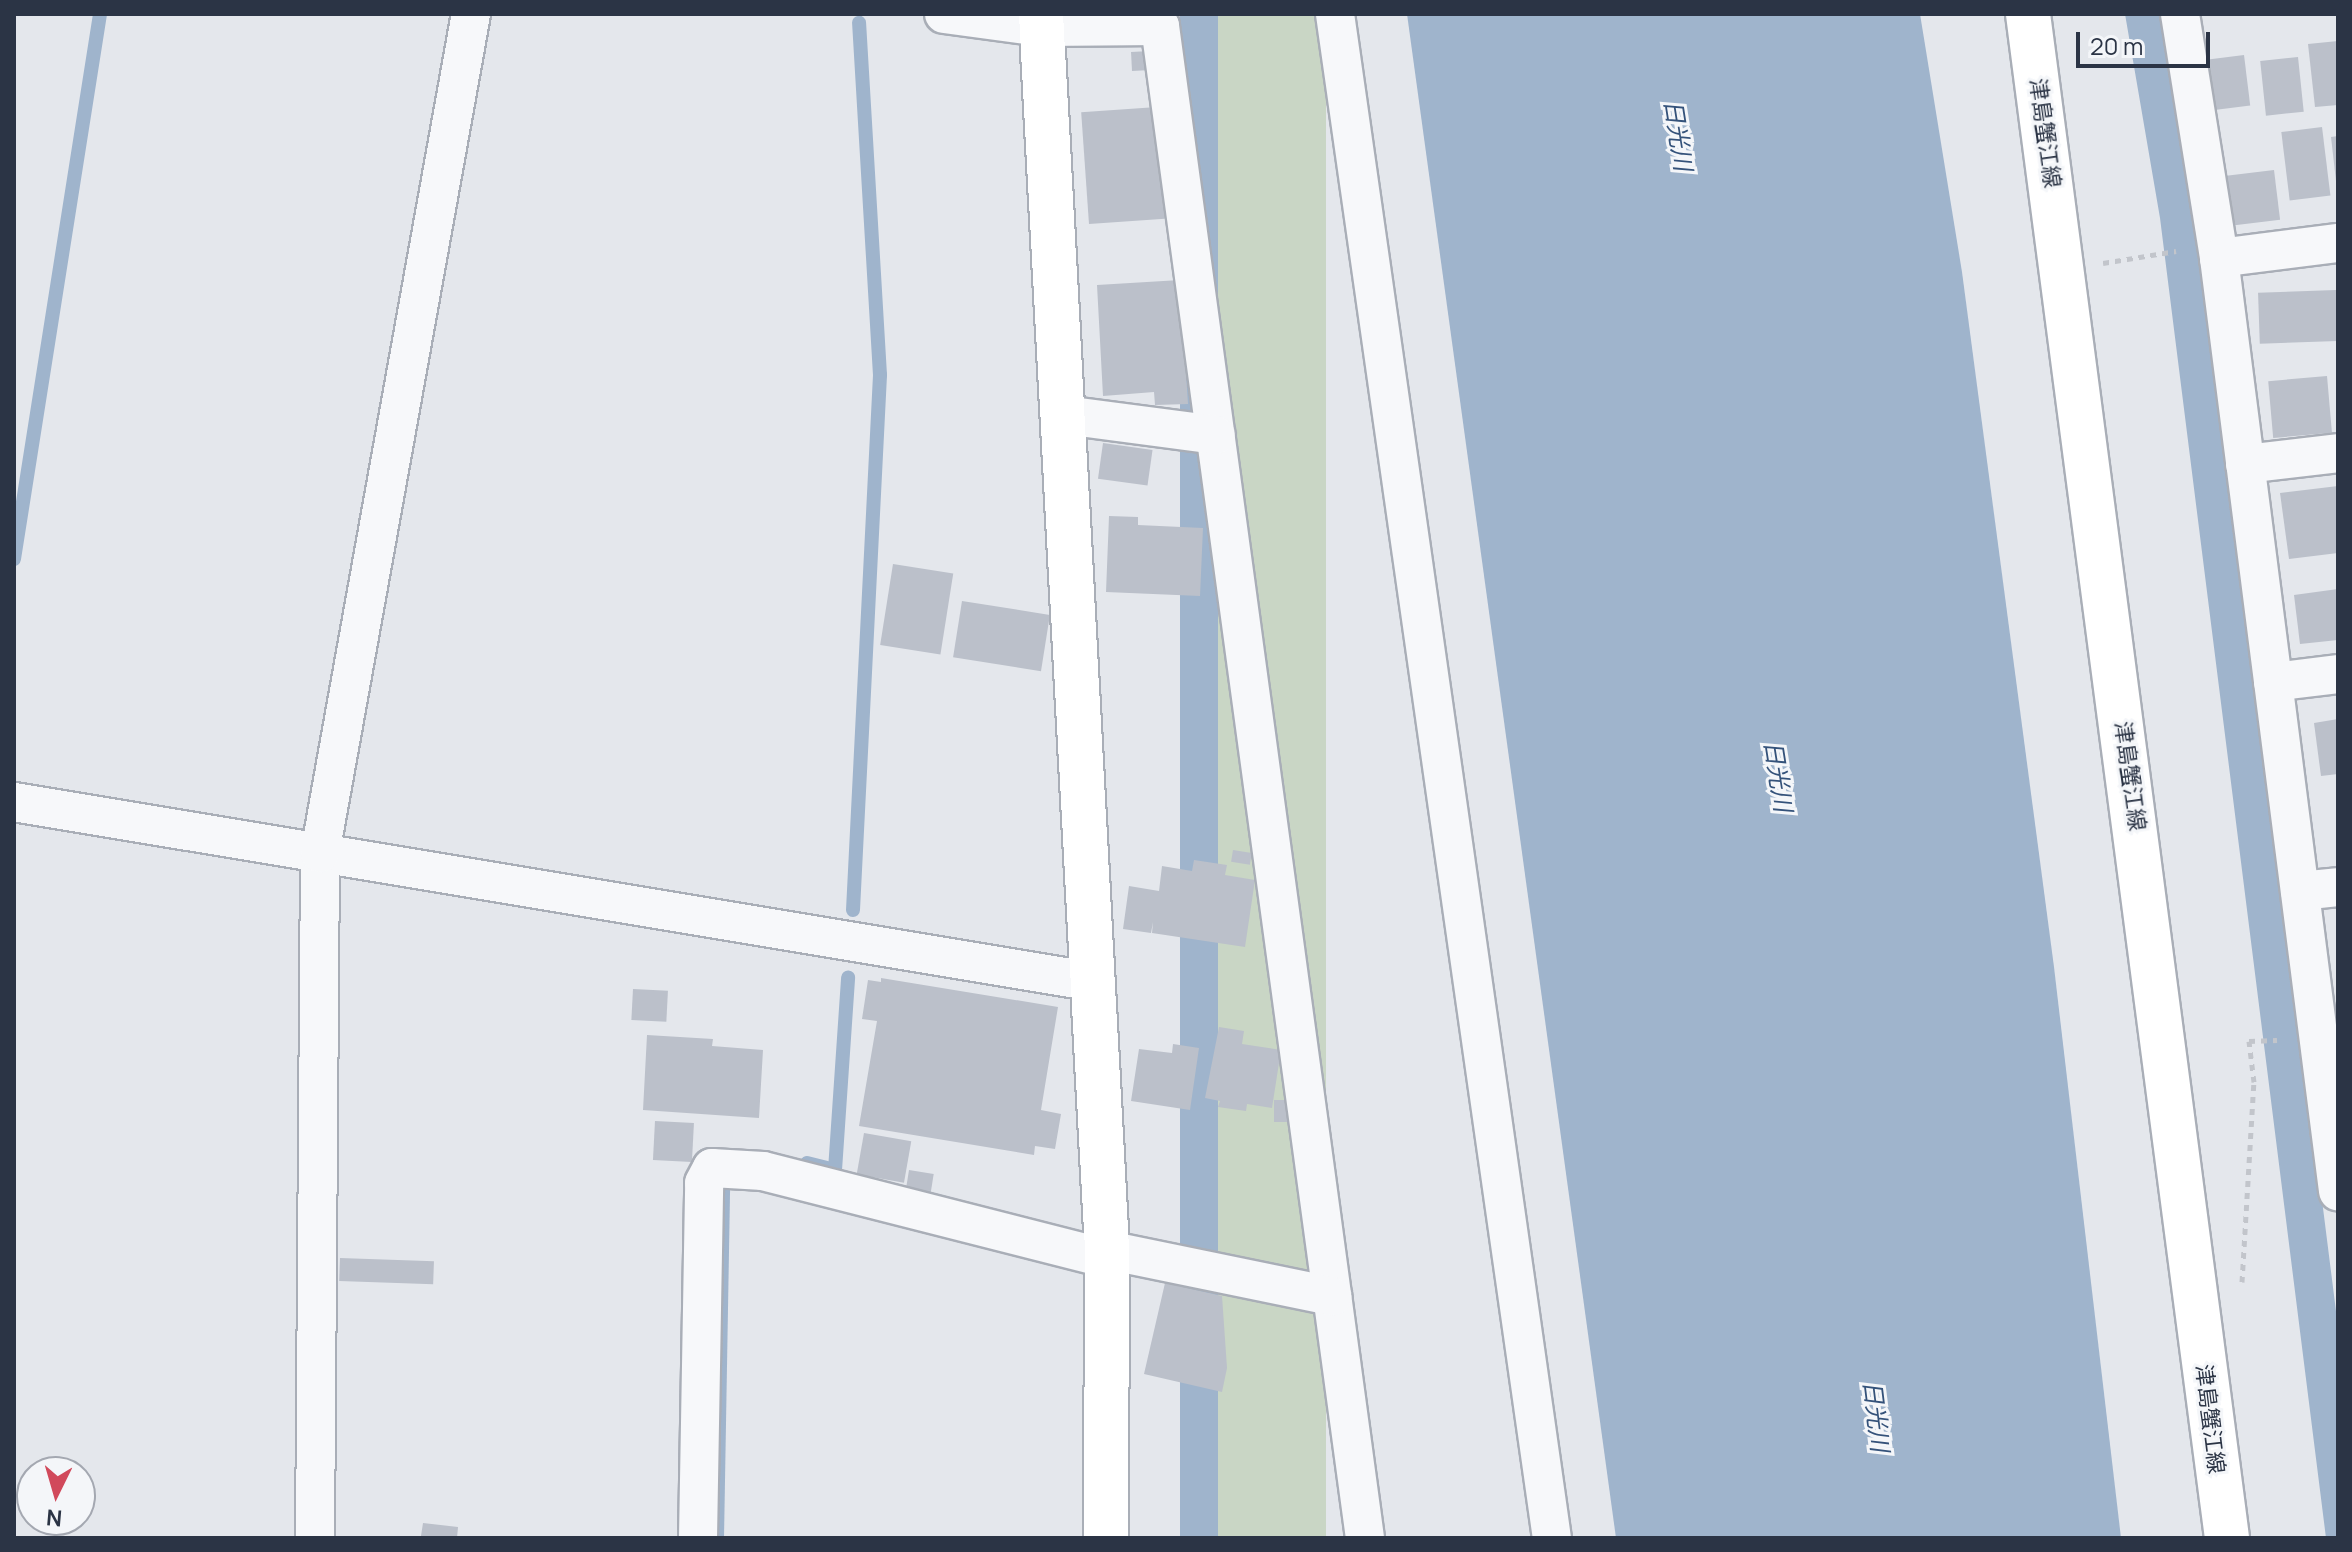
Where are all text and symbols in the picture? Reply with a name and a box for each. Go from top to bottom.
scale bar [2080,16,2214,66]
text: 20 m [2090,29,2143,62]
street label: 津島蟹江線 [2024,77,2066,189]
water label: 日光川 [1659,97,1699,173]
street label: 津島蟹江線 [2109,720,2151,832]
water label: 日光川 [1759,738,1799,814]
street label: 津島蟹江線 [2190,1363,2230,1475]
water label: 日光川 [1858,1379,1896,1453]
north arrow [16,1456,96,1536]
text: N [45,1502,63,1534]

